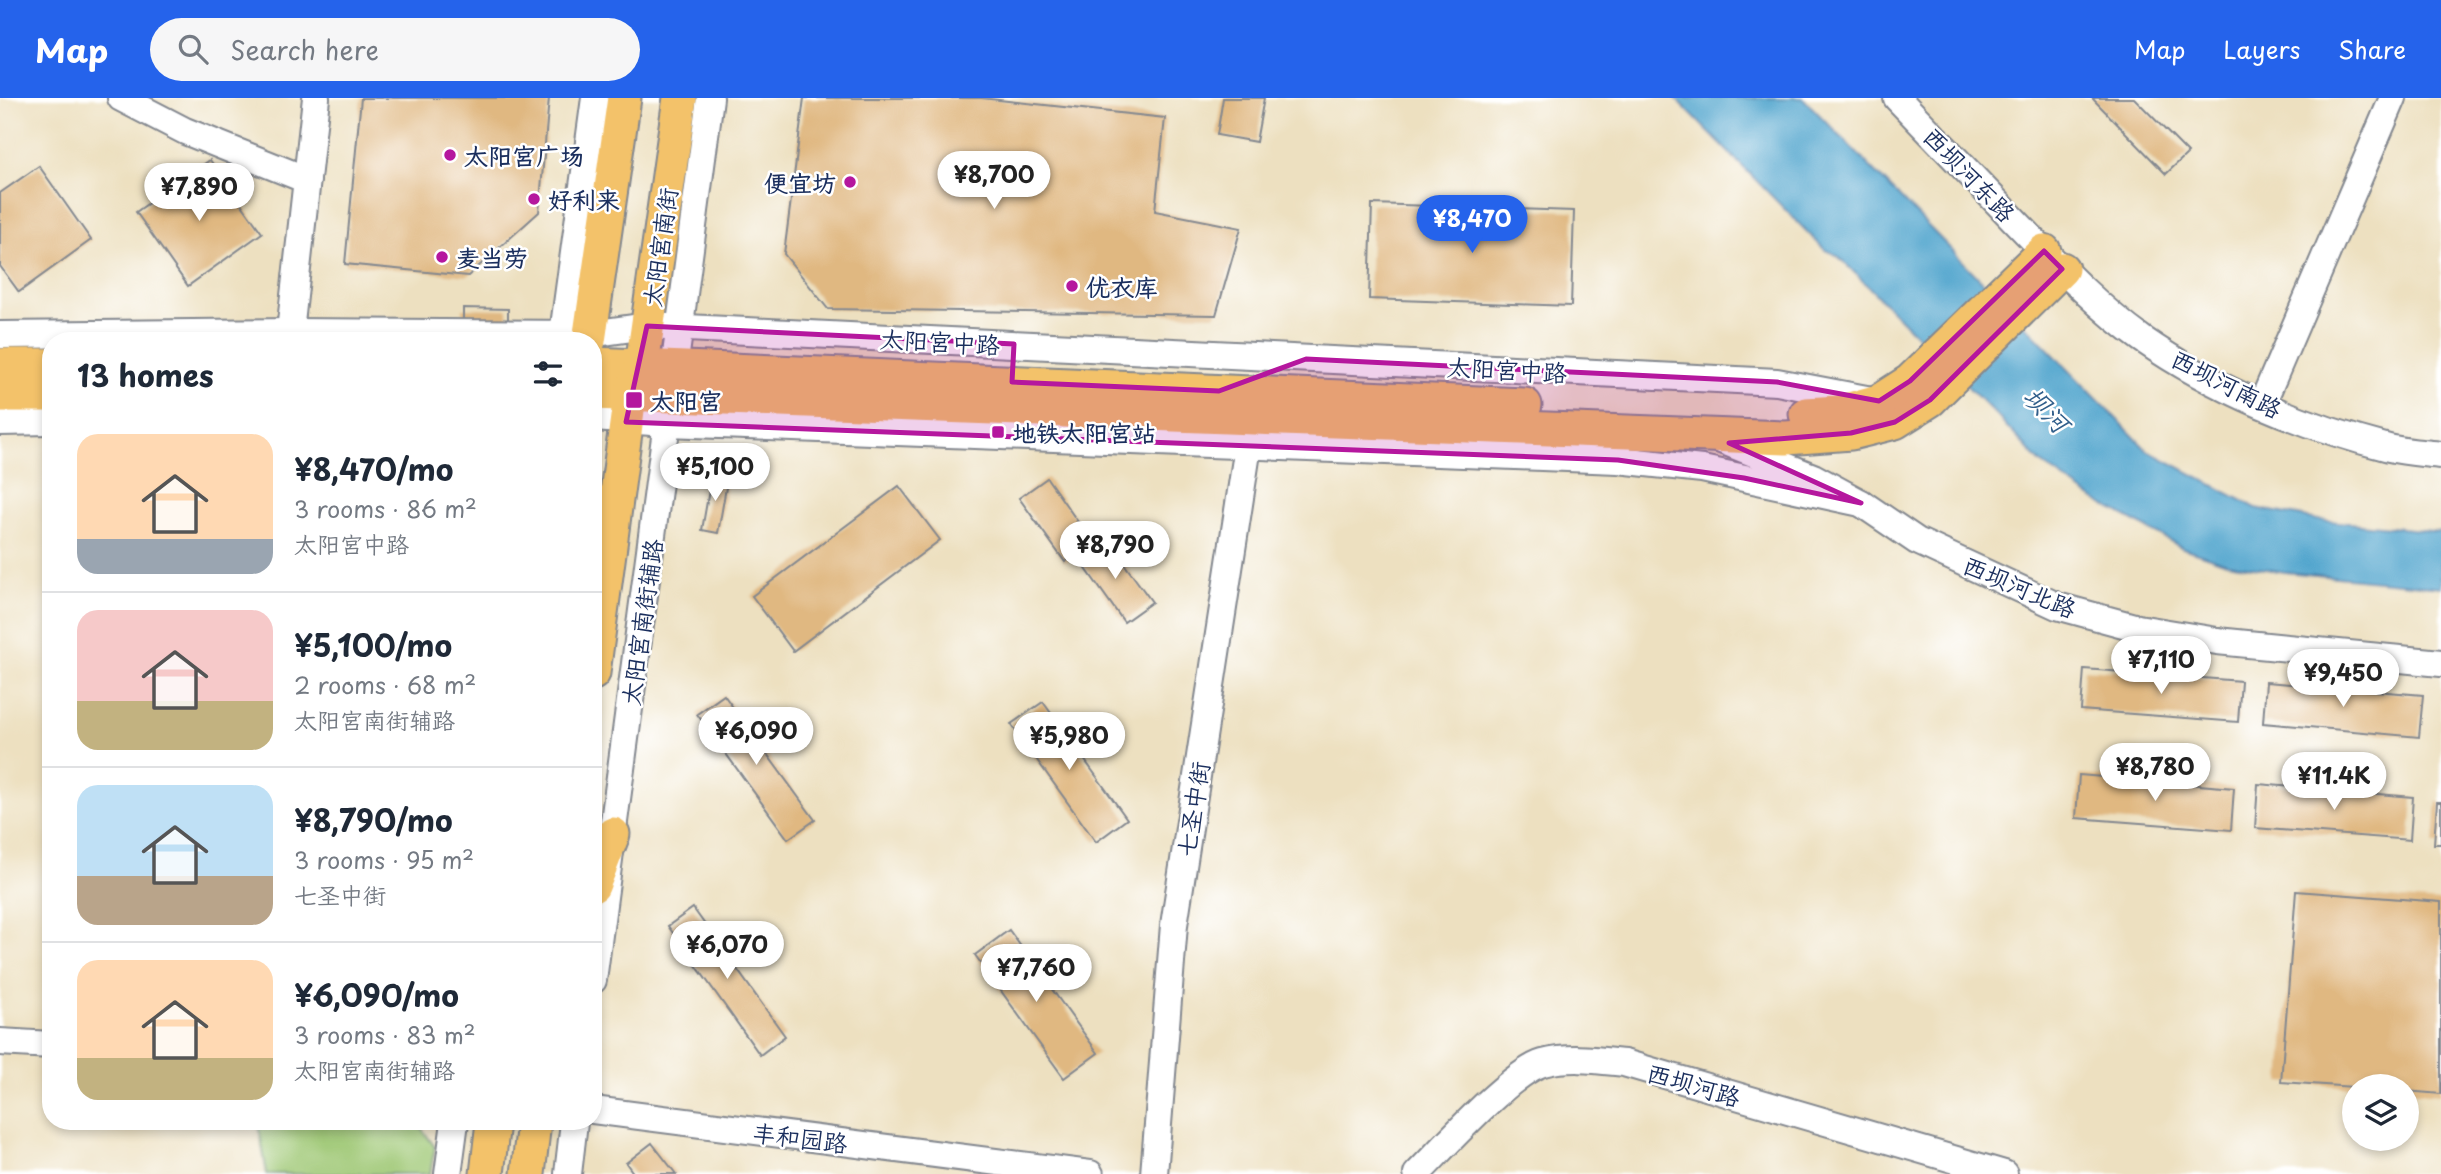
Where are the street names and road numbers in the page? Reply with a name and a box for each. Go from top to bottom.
street label: 西坝河东路 [1915,118,2025,230]
street label: 太阳宫南街 [633,185,685,309]
street label: 太阳宫中路 [879,320,1001,362]
street label: 西坝河南路 [2165,340,2289,426]
street label: 太阳宫中路 [1446,348,1568,390]
street label: 太阳宫南街辅路 [611,536,671,708]
street label: 西坝河北路 [1958,546,2082,626]
street label: 七圣中街 [1167,759,1217,859]
street label: 西坝河路 [1643,1053,1745,1115]
street label: 丰和园路 [750,1113,850,1161]

